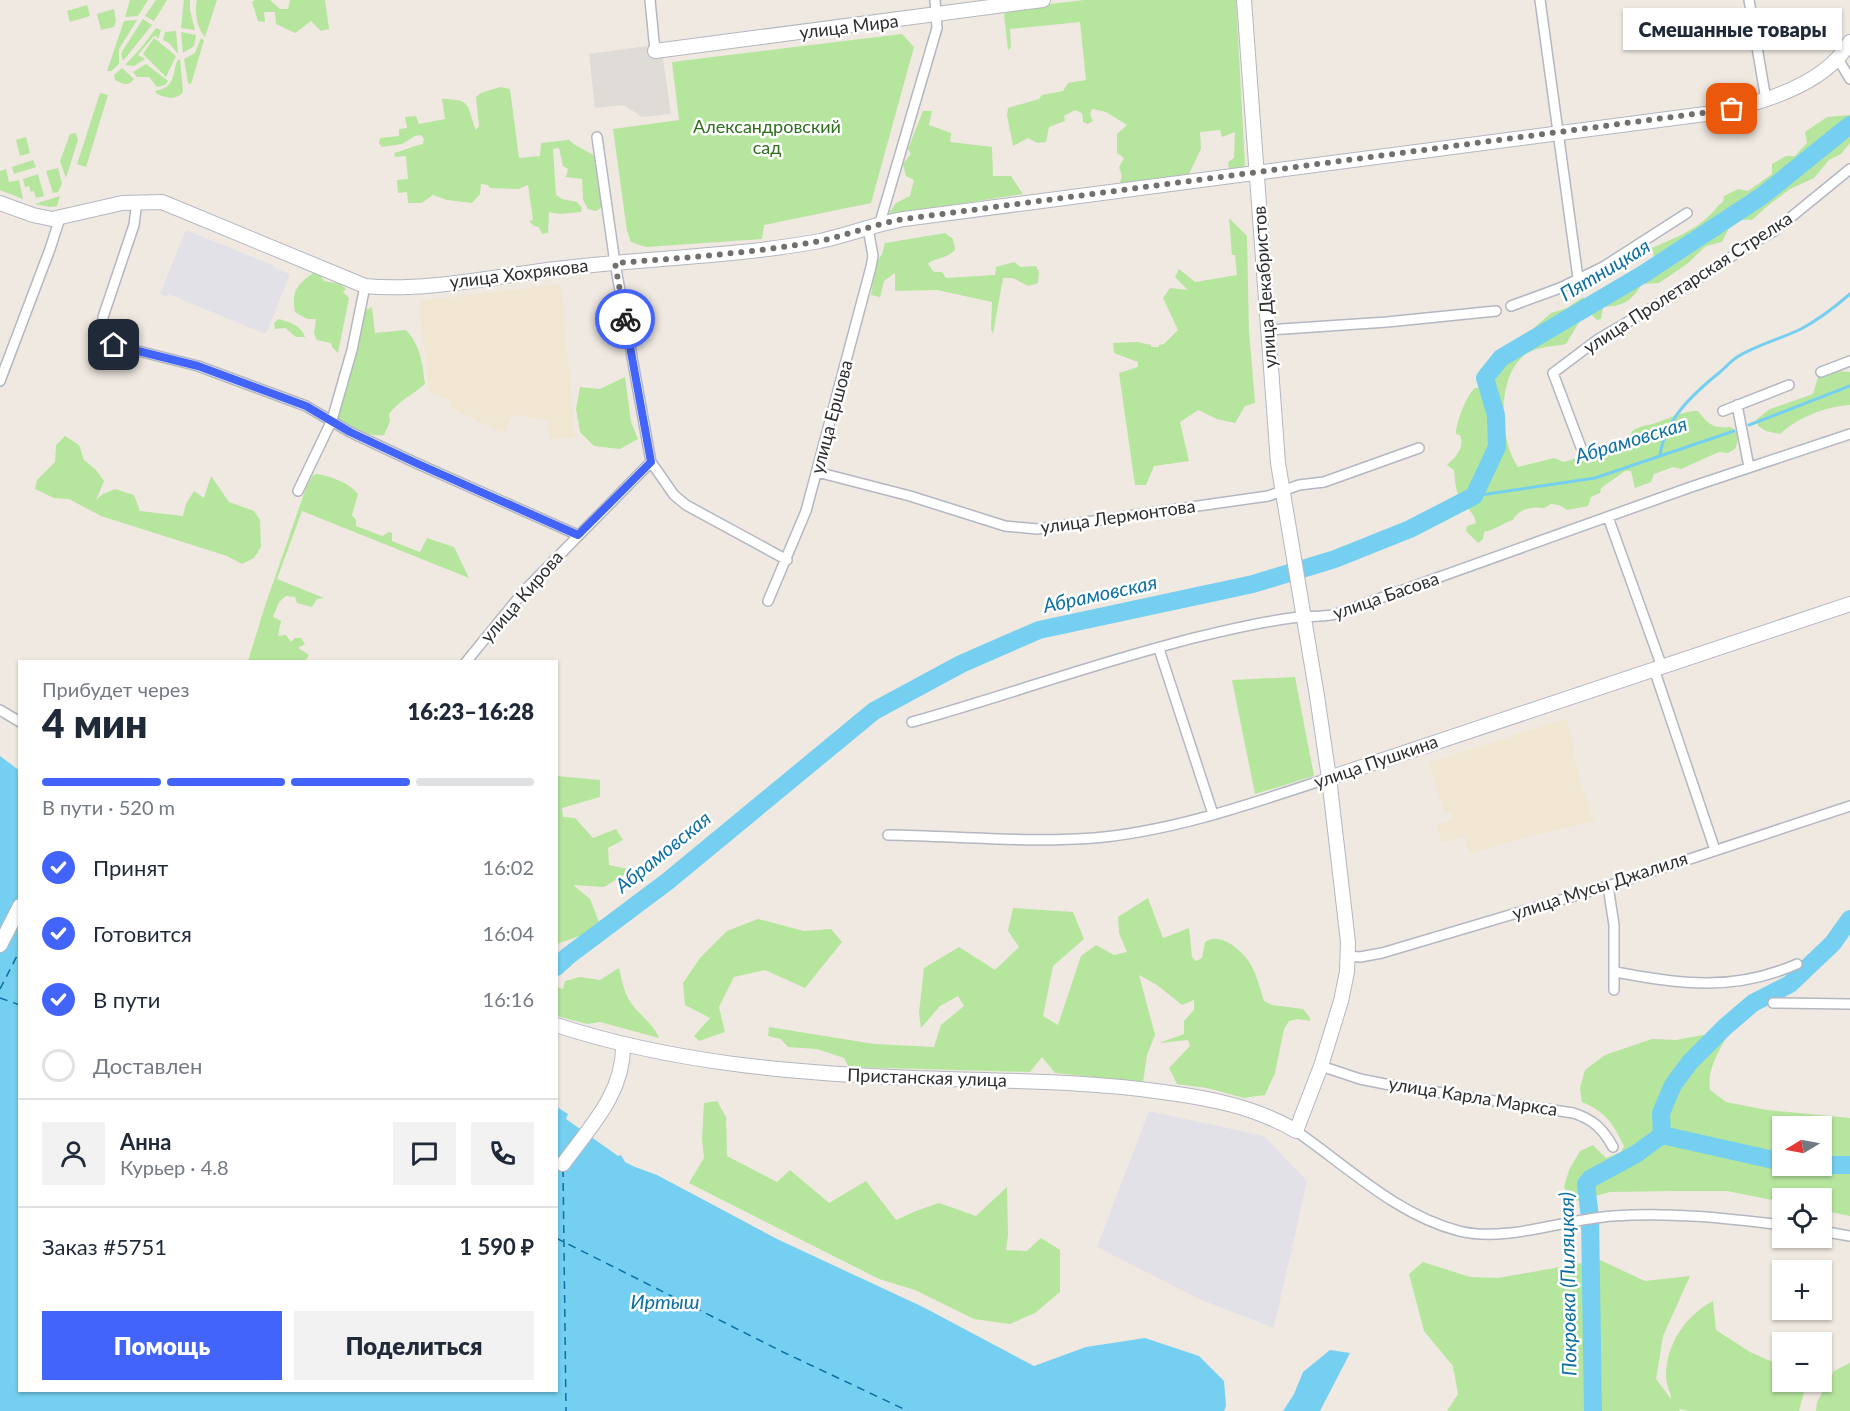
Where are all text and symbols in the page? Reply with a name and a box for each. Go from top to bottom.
callout: Смешанные товары [1622,7,1842,49]
street label: улица Мира [798,9,900,43]
text: Смешанные товары [1638,17,1827,41]
pin [1706,83,1757,134]
icon: bag [1715,92,1748,125]
park label: Александровский сад [693,115,841,158]
street label: улица Декабристов [1247,205,1281,369]
street label: улица Пролетарская Стрелка [1579,206,1796,358]
water label: Пятницкая [1555,233,1654,305]
street label: улица Хохрякова [448,254,589,292]
courier [595,289,655,349]
icon: bike [609,303,642,336]
pin [88,319,139,370]
icon: home [97,328,130,361]
street label: улица Ершова [805,357,857,476]
water label: Абрамовская [1571,411,1690,468]
street label: улица Лермонтова [1039,494,1197,538]
street label: улица Кирова [475,546,567,647]
street label: улица Басова [1330,567,1441,623]
water label: Абрамовская [1039,569,1159,617]
text: Прибудет через [42,677,189,701]
text: 16:23–16:28 [408,698,534,725]
text: 4 мин [42,700,147,746]
street label: улица Пушкина [1311,730,1441,793]
text: В пути · 520 m [42,795,175,819]
water label: Абрамовская [609,805,715,898]
street label: улица Мусы Джалиля [1509,846,1690,924]
icon: check [42,851,75,884]
text: Принят [93,854,168,881]
text: 16:02 [483,855,534,879]
icon: check [42,917,75,950]
text: Готовится [93,920,192,947]
text: 16:04 [483,921,534,945]
icon: check [42,983,75,1016]
text: В пути [93,986,160,1013]
text: 16:16 [483,987,534,1011]
text: Доставлен [93,1052,202,1079]
street label: Пристанская улица [847,1063,1007,1091]
street label: улица Карла Маркса [1387,1072,1559,1120]
north arrow [1772,1116,1832,1176]
map controls [1772,1116,1832,1392]
button: person [42,1122,105,1185]
button: chat [393,1122,456,1185]
button: phone [471,1122,534,1185]
text: Анна [120,1128,171,1155]
text: Курьер · 4.8 [120,1155,229,1179]
button: locate [1772,1188,1832,1248]
water label: Покровка (Пиляцкая) [1553,1192,1581,1376]
text: Заказ #5751 [42,1233,167,1260]
text: 1 590 ₽ [459,1233,534,1260]
button: + [1772,1260,1832,1320]
water label: Иртыш [630,1289,700,1313]
button: Помощь [42,1311,282,1380]
button: Поделиться [294,1311,534,1380]
button: − [1772,1332,1832,1392]

